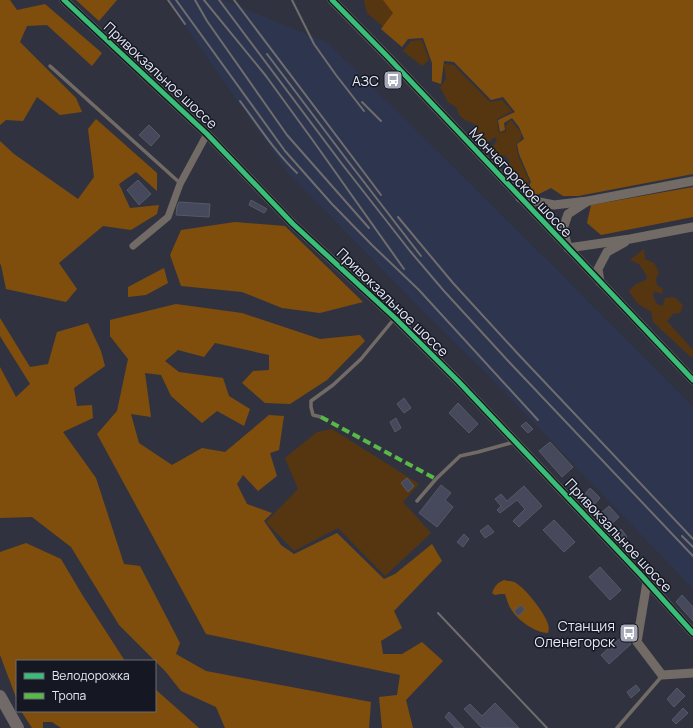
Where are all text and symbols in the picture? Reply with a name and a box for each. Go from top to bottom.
street label: Привокзальное шоссе [100,17,222,133]
bus stop icon: АЗС [382,69,404,91]
place label: АЗС [352,71,379,90]
street label: Мончегорское шоссе [465,123,577,241]
street label: Привокзальное шоссе [333,243,453,361]
street label: Привокзальное шоссе [561,474,677,596]
place label: Станция Оленегорск [535,616,616,651]
bus stop icon: Станция Оленегорск [618,622,640,644]
legend [16,660,156,712]
text: Велодорожка [52,667,130,684]
text: Тропа [52,687,86,704]

